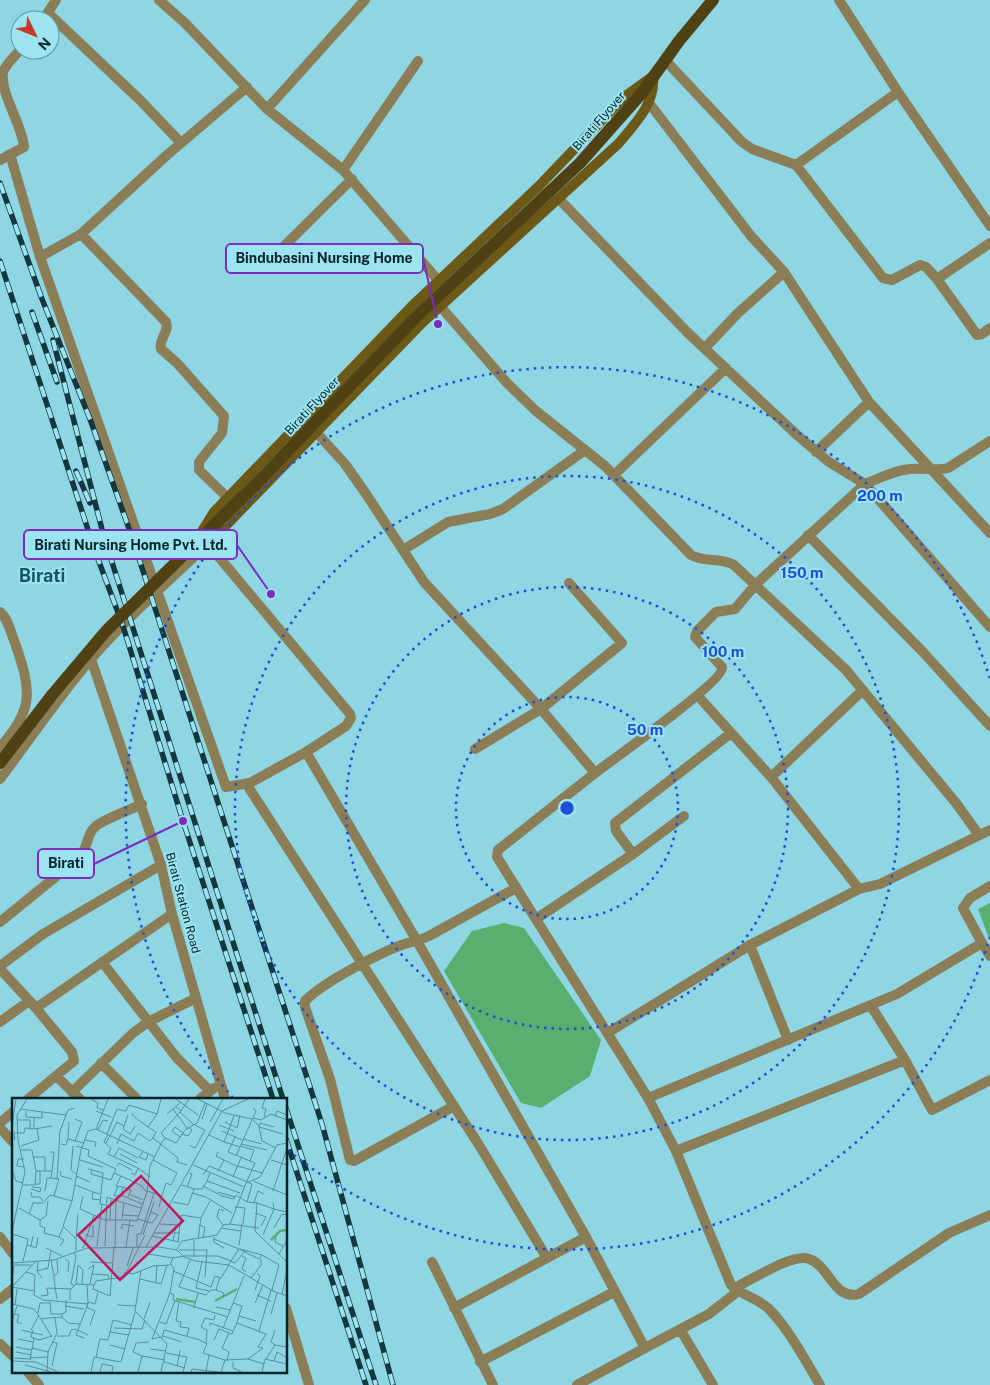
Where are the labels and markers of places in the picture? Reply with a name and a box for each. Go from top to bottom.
callout: Bindubasini Nursing Home [226,244,423,273]
callout: Birati Nursing Home Pvt. Ltd. [24,530,237,559]
centre of rings [558,799,576,817]
callout: Birati [38,849,94,878]

